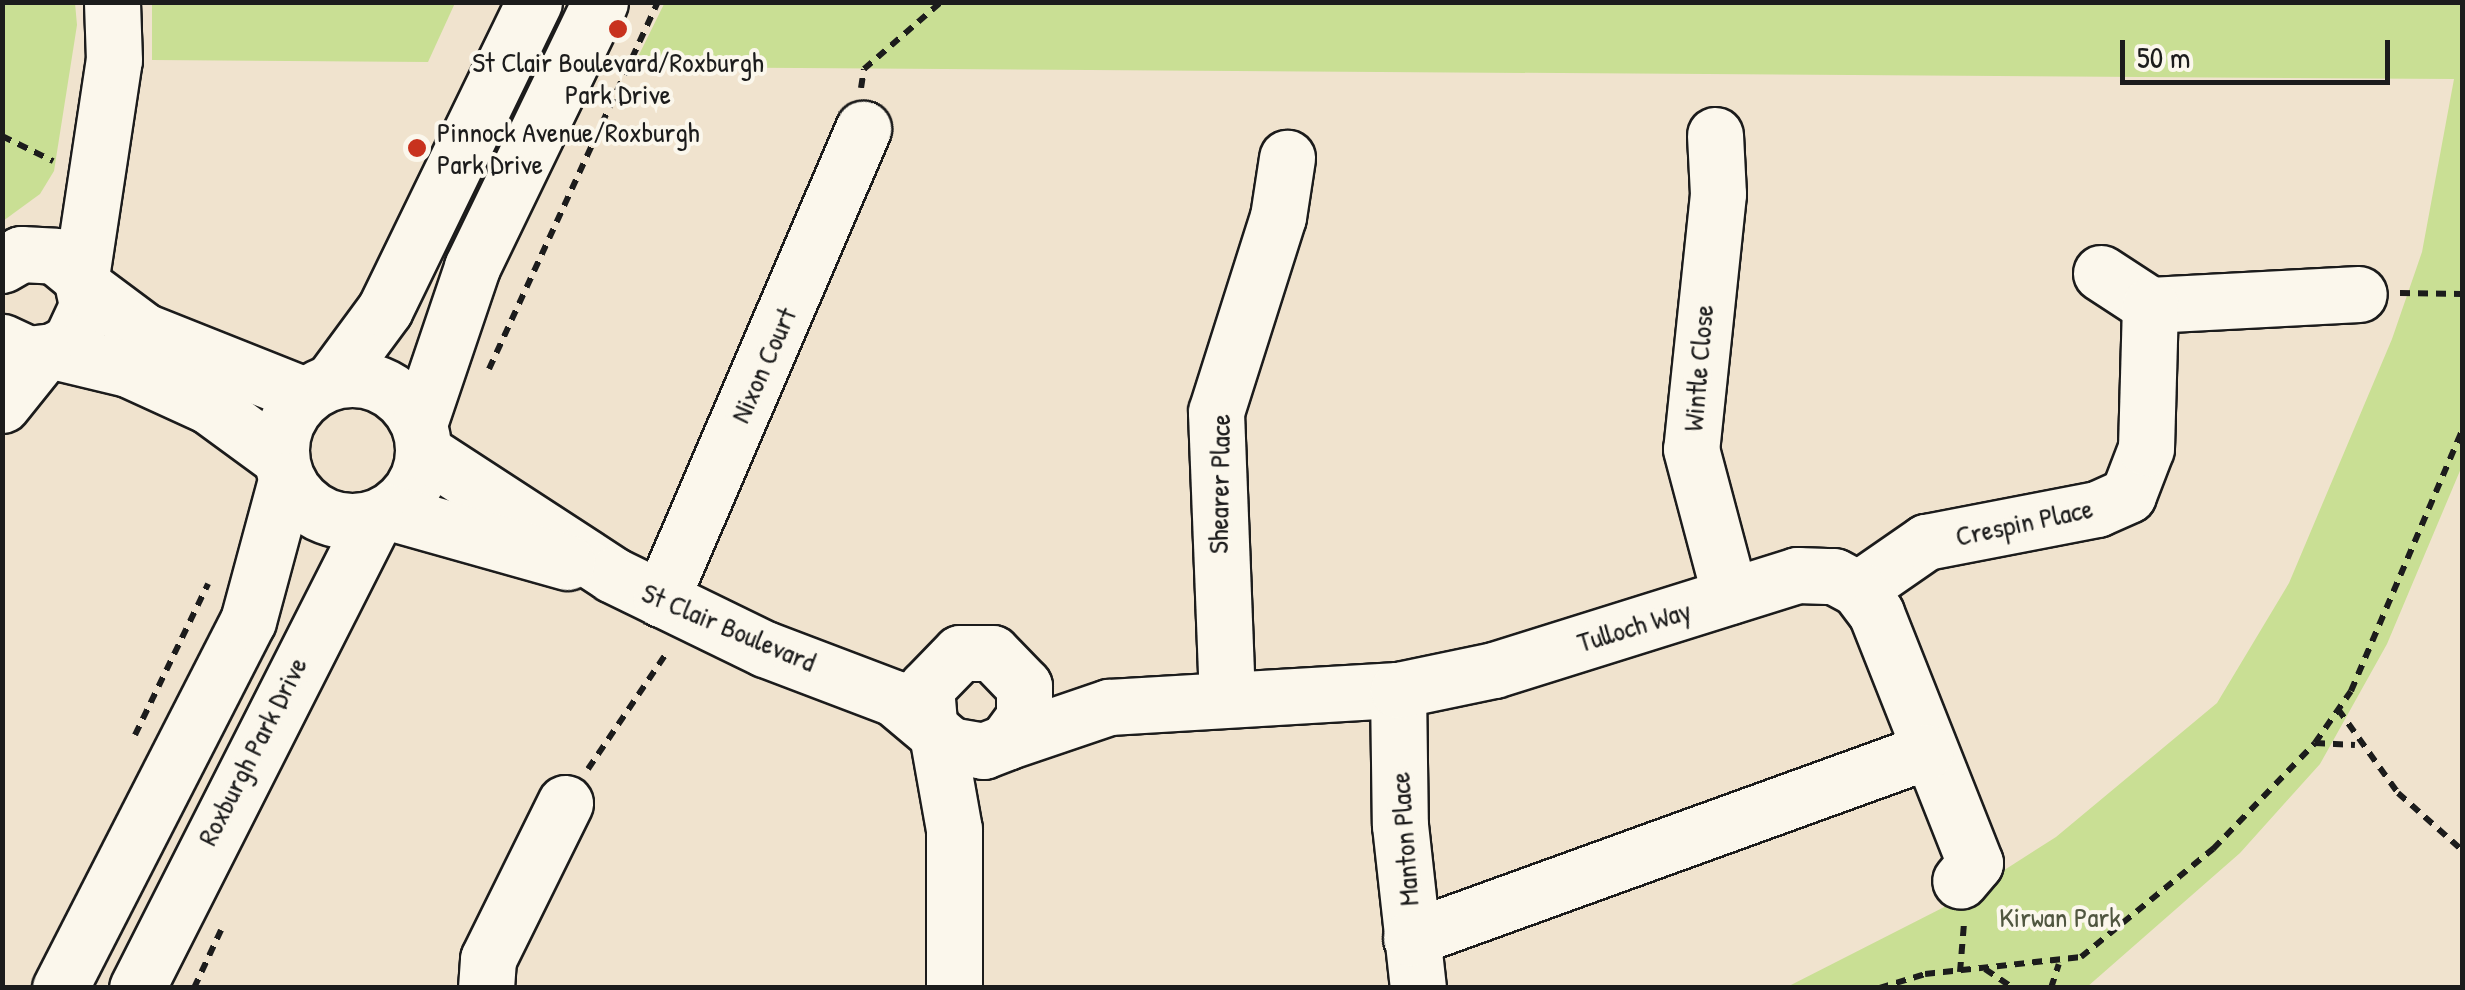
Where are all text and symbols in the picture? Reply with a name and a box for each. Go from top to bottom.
marker: St Clair Boulevard/Roxburgh Park Drive [607,18,629,40]
scale bar [2125,20,2395,82]
text: 50 m [2137,37,2190,77]
place label: St Clair Boulevard/Roxburgh Park Drive [472,45,764,111]
place label: Pinnock Avenue/Roxburgh Park Drive [437,115,699,181]
marker: Pinnock Avenue/Roxburgh Park Drive [406,137,428,159]
street label: Nixon Court [723,302,803,428]
street label: Wintle Close [1676,303,1720,433]
street label: Shearer Place [1201,414,1237,554]
street label: Crespin Place [1952,491,2096,553]
street label: St Clair Boulevard [637,575,821,679]
street label: Tulloch Way [1573,593,1695,659]
street label: Roxburgh Park Drive [190,651,314,851]
street label: Manton Place [1383,771,1425,907]
park label: Kirwan Park [1999,900,2121,934]

